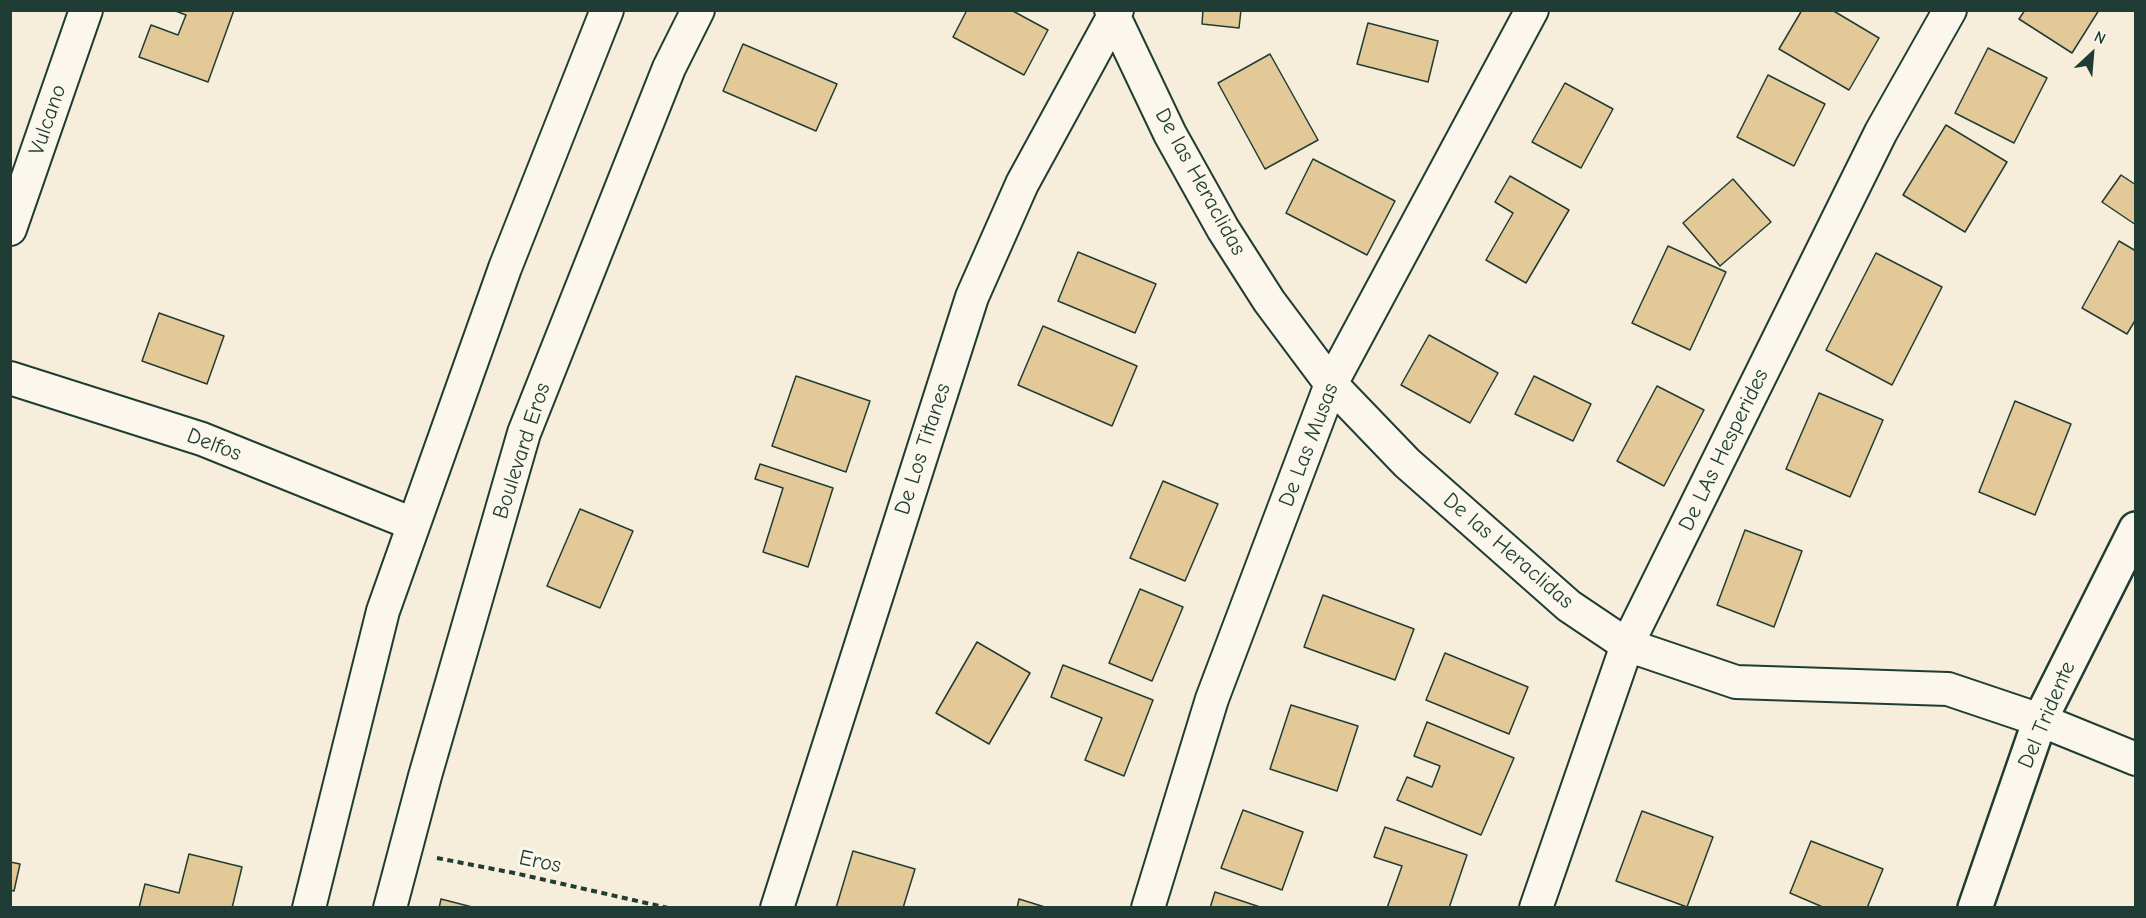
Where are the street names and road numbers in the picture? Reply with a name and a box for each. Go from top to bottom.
street label: Vulcano [24,81,72,159]
street label: De las Heraclidas [1149,104,1251,260]
street label: De LAs Hesperides [1673,365,1775,535]
street label: Boulevard Eros [488,379,556,523]
street label: De Los Titanes [889,380,957,518]
street label: De Las Musas [1273,380,1345,510]
street label: Delfos [183,423,245,467]
street label: De las Heraclidas [1437,487,1579,615]
street label: Del Tridente [2013,657,2081,773]
street label: Eros [517,845,563,879]

